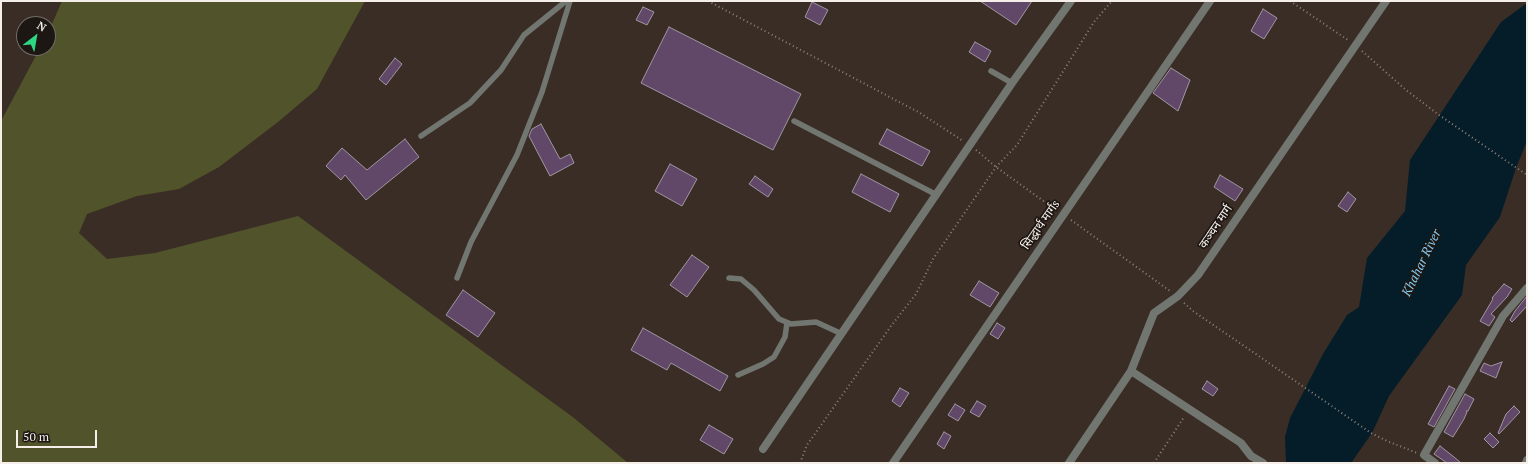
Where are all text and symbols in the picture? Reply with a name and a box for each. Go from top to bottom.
north arrow [16,16,56,56]
text: N [34,18,49,35]
street label: सिद्धार्थ मार्गs [1019,198,1063,252]
street label: कञ्चन मार्ग [1196,203,1236,251]
water label: Khahar River [1399,227,1445,299]
scale bar [18,422,99,448]
text: 50 m [23,429,49,444]

